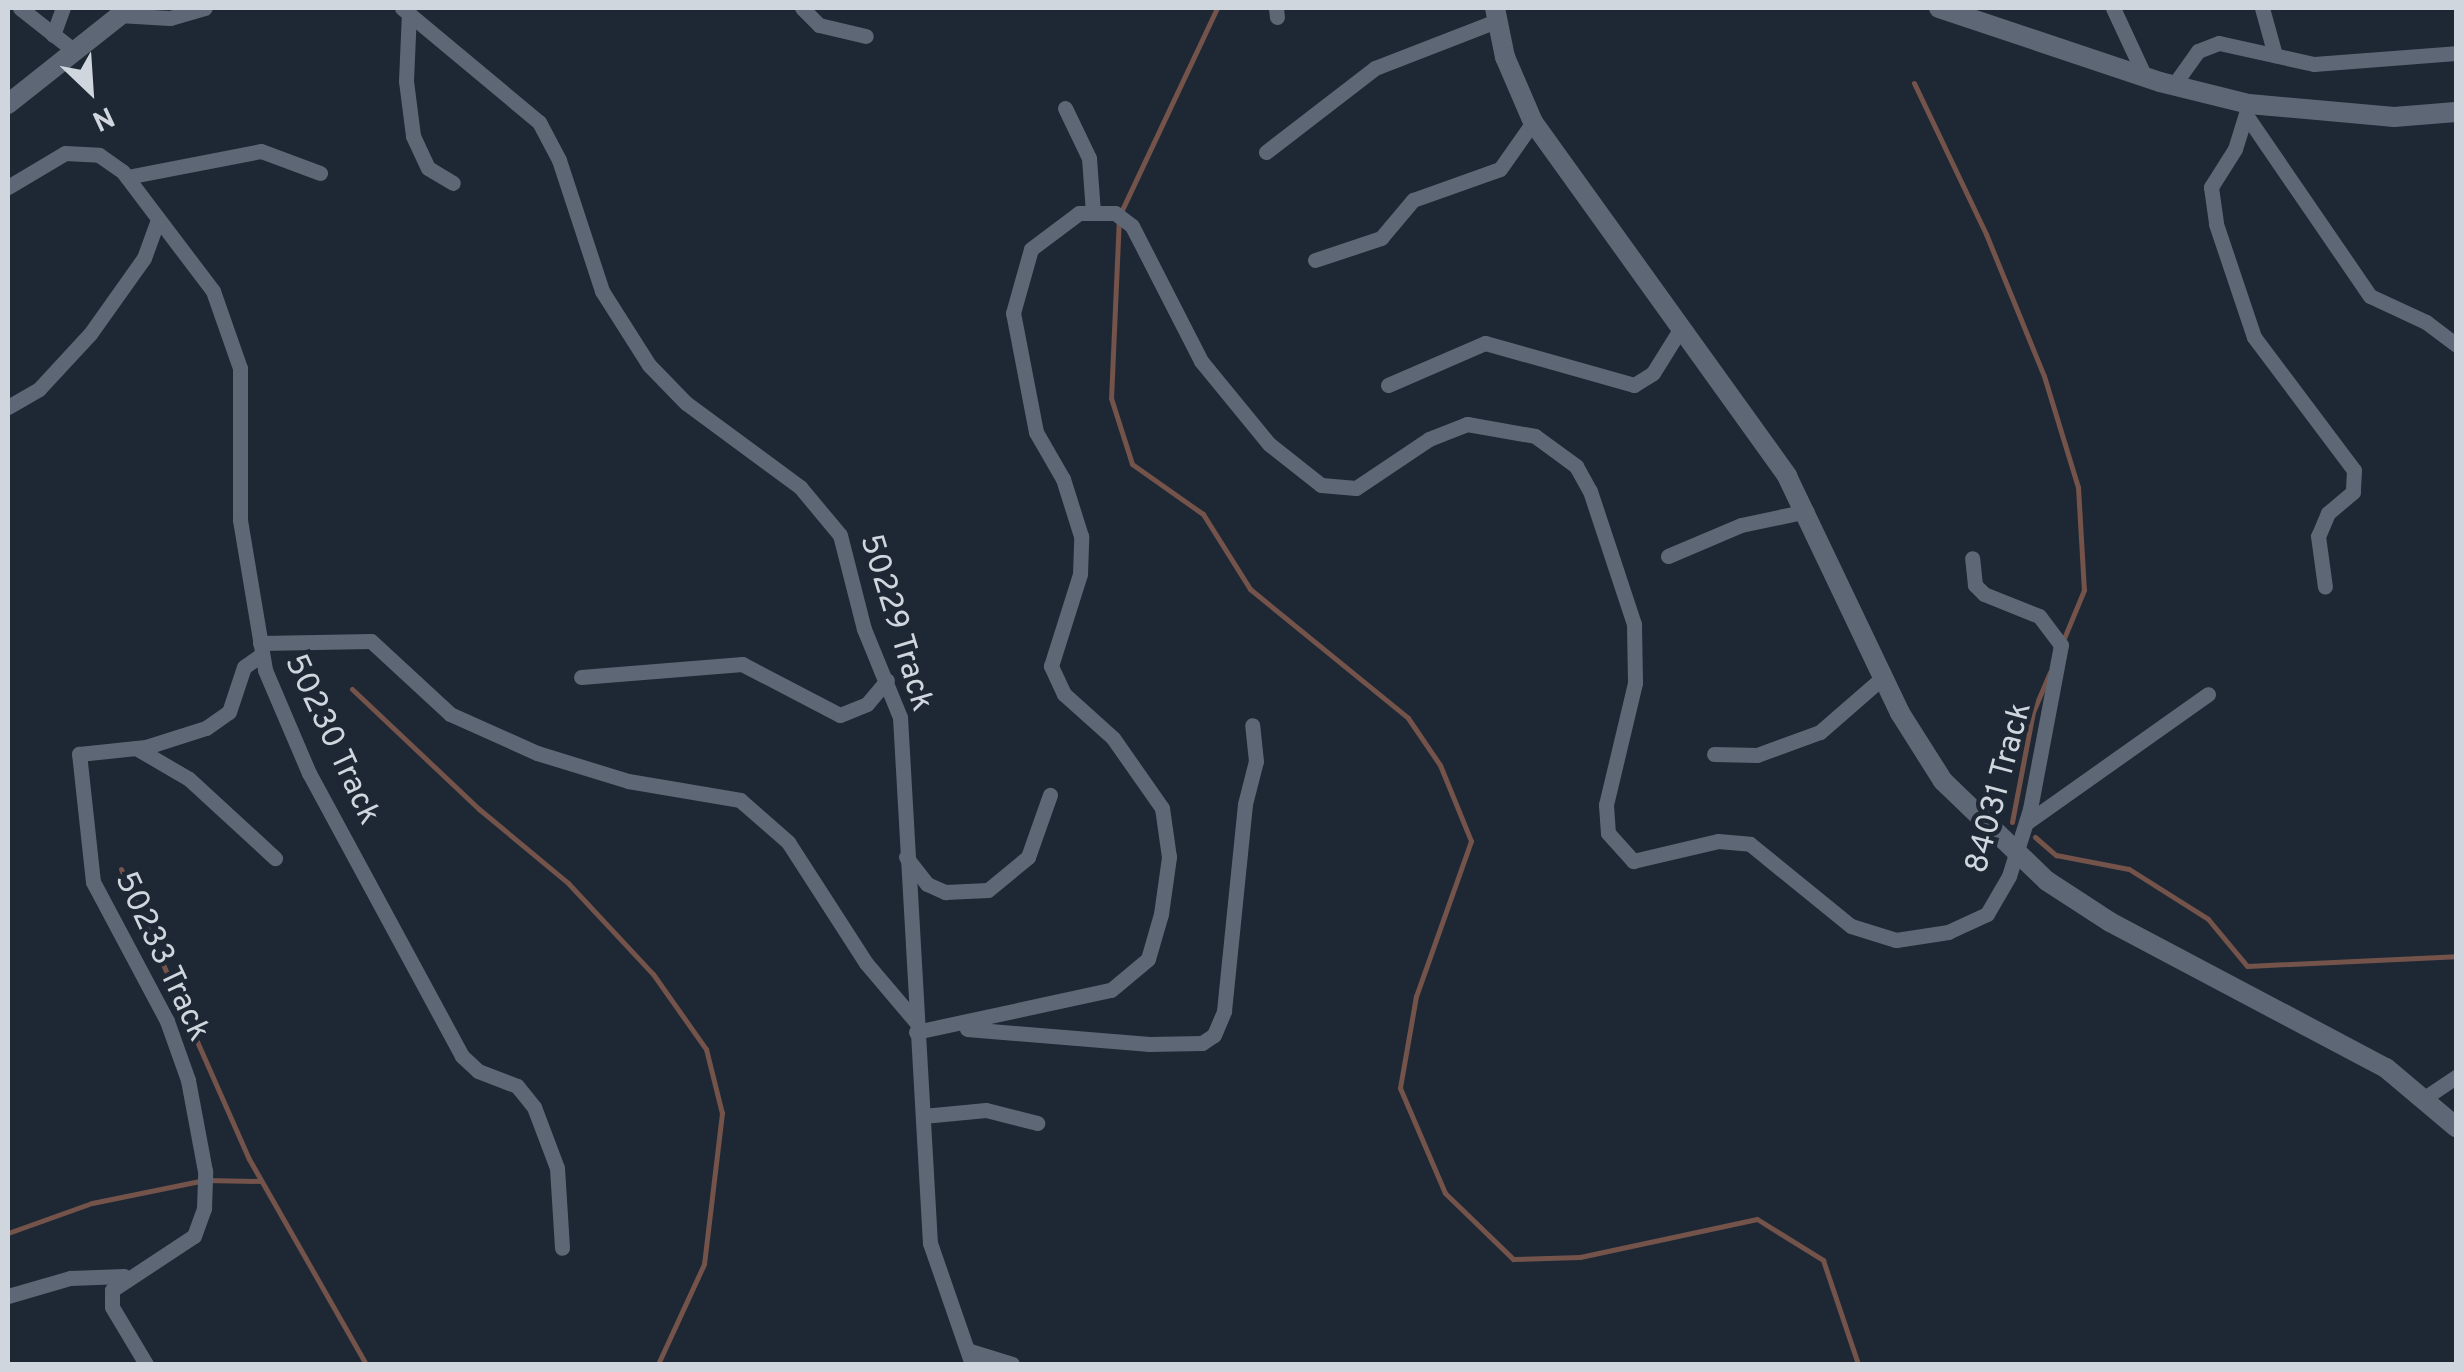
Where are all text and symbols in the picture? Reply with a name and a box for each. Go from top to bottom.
north arrow [40,40,140,140]
text: N [86,97,119,138]
street label: 50229 Track [850,529,940,717]
street label: 50230 Track [275,648,387,832]
street label: 84031 Track [1959,698,2041,878]
street label: 50233 Track [105,866,217,1048]

